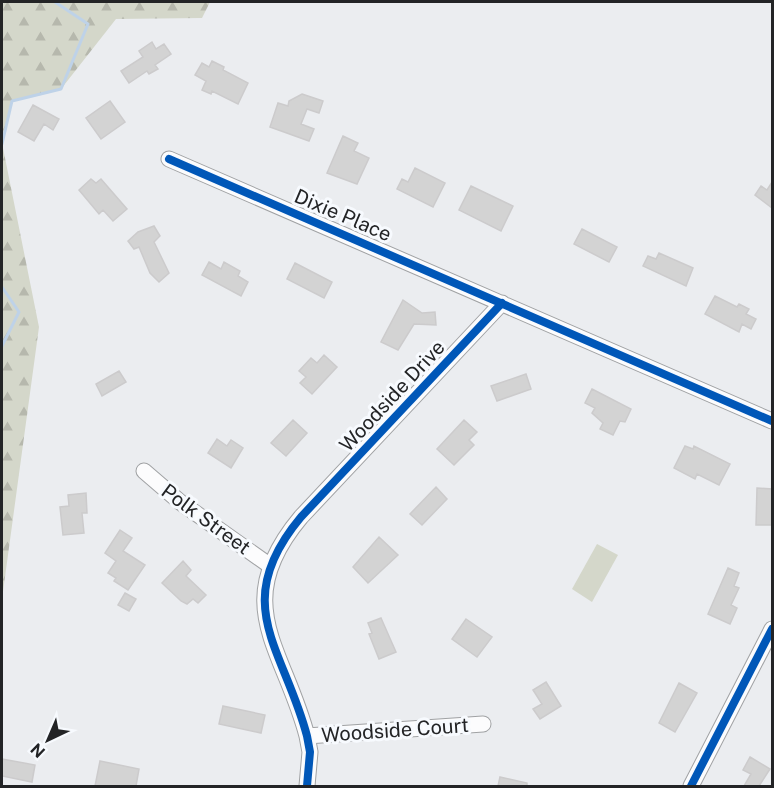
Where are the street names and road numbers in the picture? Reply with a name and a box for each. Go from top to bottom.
street label: Dixie Place [291,184,395,246]
street label: Woodside Drive [334,335,450,457]
street label: Polk Street [157,479,255,559]
street label: Woodside Court [320,713,470,747]

